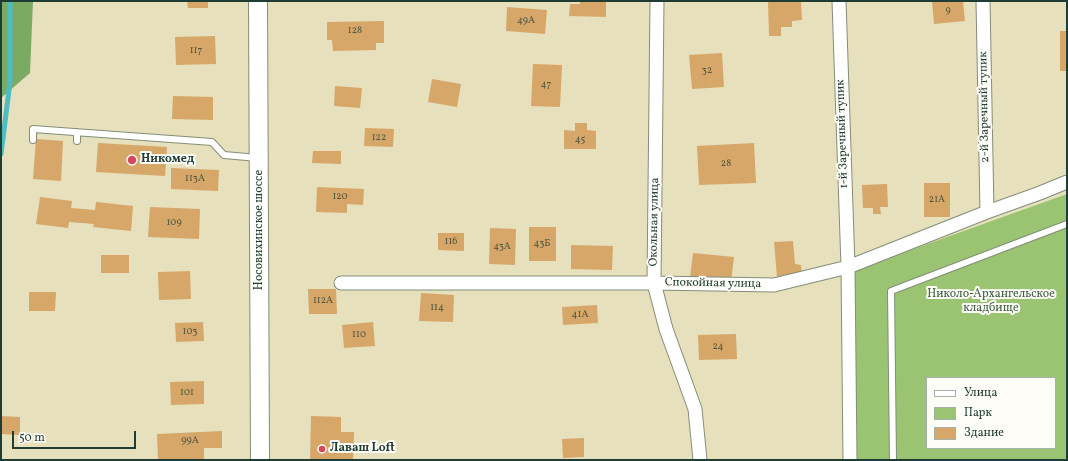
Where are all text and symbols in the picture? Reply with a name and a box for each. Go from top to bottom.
house number: 9 [945,5,951,17]
house number: 49А [517,15,535,27]
house number: 128 [348,25,362,37]
house number: 117 [190,45,202,57]
street label: 2-й Заречный тупик [977,51,993,163]
house number: 32 [702,65,712,77]
house number: 47 [541,79,551,91]
street label: 1-й Заречный тупик [834,79,852,189]
house number: 122 [372,132,386,144]
house number: 45 [575,134,585,146]
place label: Никомед [141,153,194,167]
marker: Никомед [126,154,138,166]
house number: 28 [721,158,731,170]
street label: Носовихинское шоссе [253,170,267,290]
house number: 113А [185,173,205,185]
street label: Окольная улица [647,177,663,267]
house number: 120 [332,191,348,203]
house number: 21А [929,194,945,206]
house number: 109 [166,217,182,229]
house number: 116 [445,236,457,248]
house number: 43Б [534,238,550,250]
house number: 43А [493,241,511,253]
street label: Спокойная улица [665,276,761,292]
park label: Николо-Архангельское кладбище [927,288,1055,316]
house number: 112А [313,295,333,307]
house number: 114 [430,302,444,314]
house number: 41А [572,309,588,321]
house number: 103 [183,326,197,338]
house number: 110 [352,329,366,341]
house number: 24 [712,341,724,353]
legend [926,377,1056,449]
text: Улица [964,385,997,401]
house number: 101 [180,387,194,399]
text: Парк [964,405,992,421]
scale bar [14,423,138,449]
text: Здание [964,425,1004,441]
text: 50 m [19,430,45,446]
house number: 99А [181,435,199,447]
place label: Лаваш Loft [330,442,395,456]
marker: Лаваш Loft [317,444,327,454]

